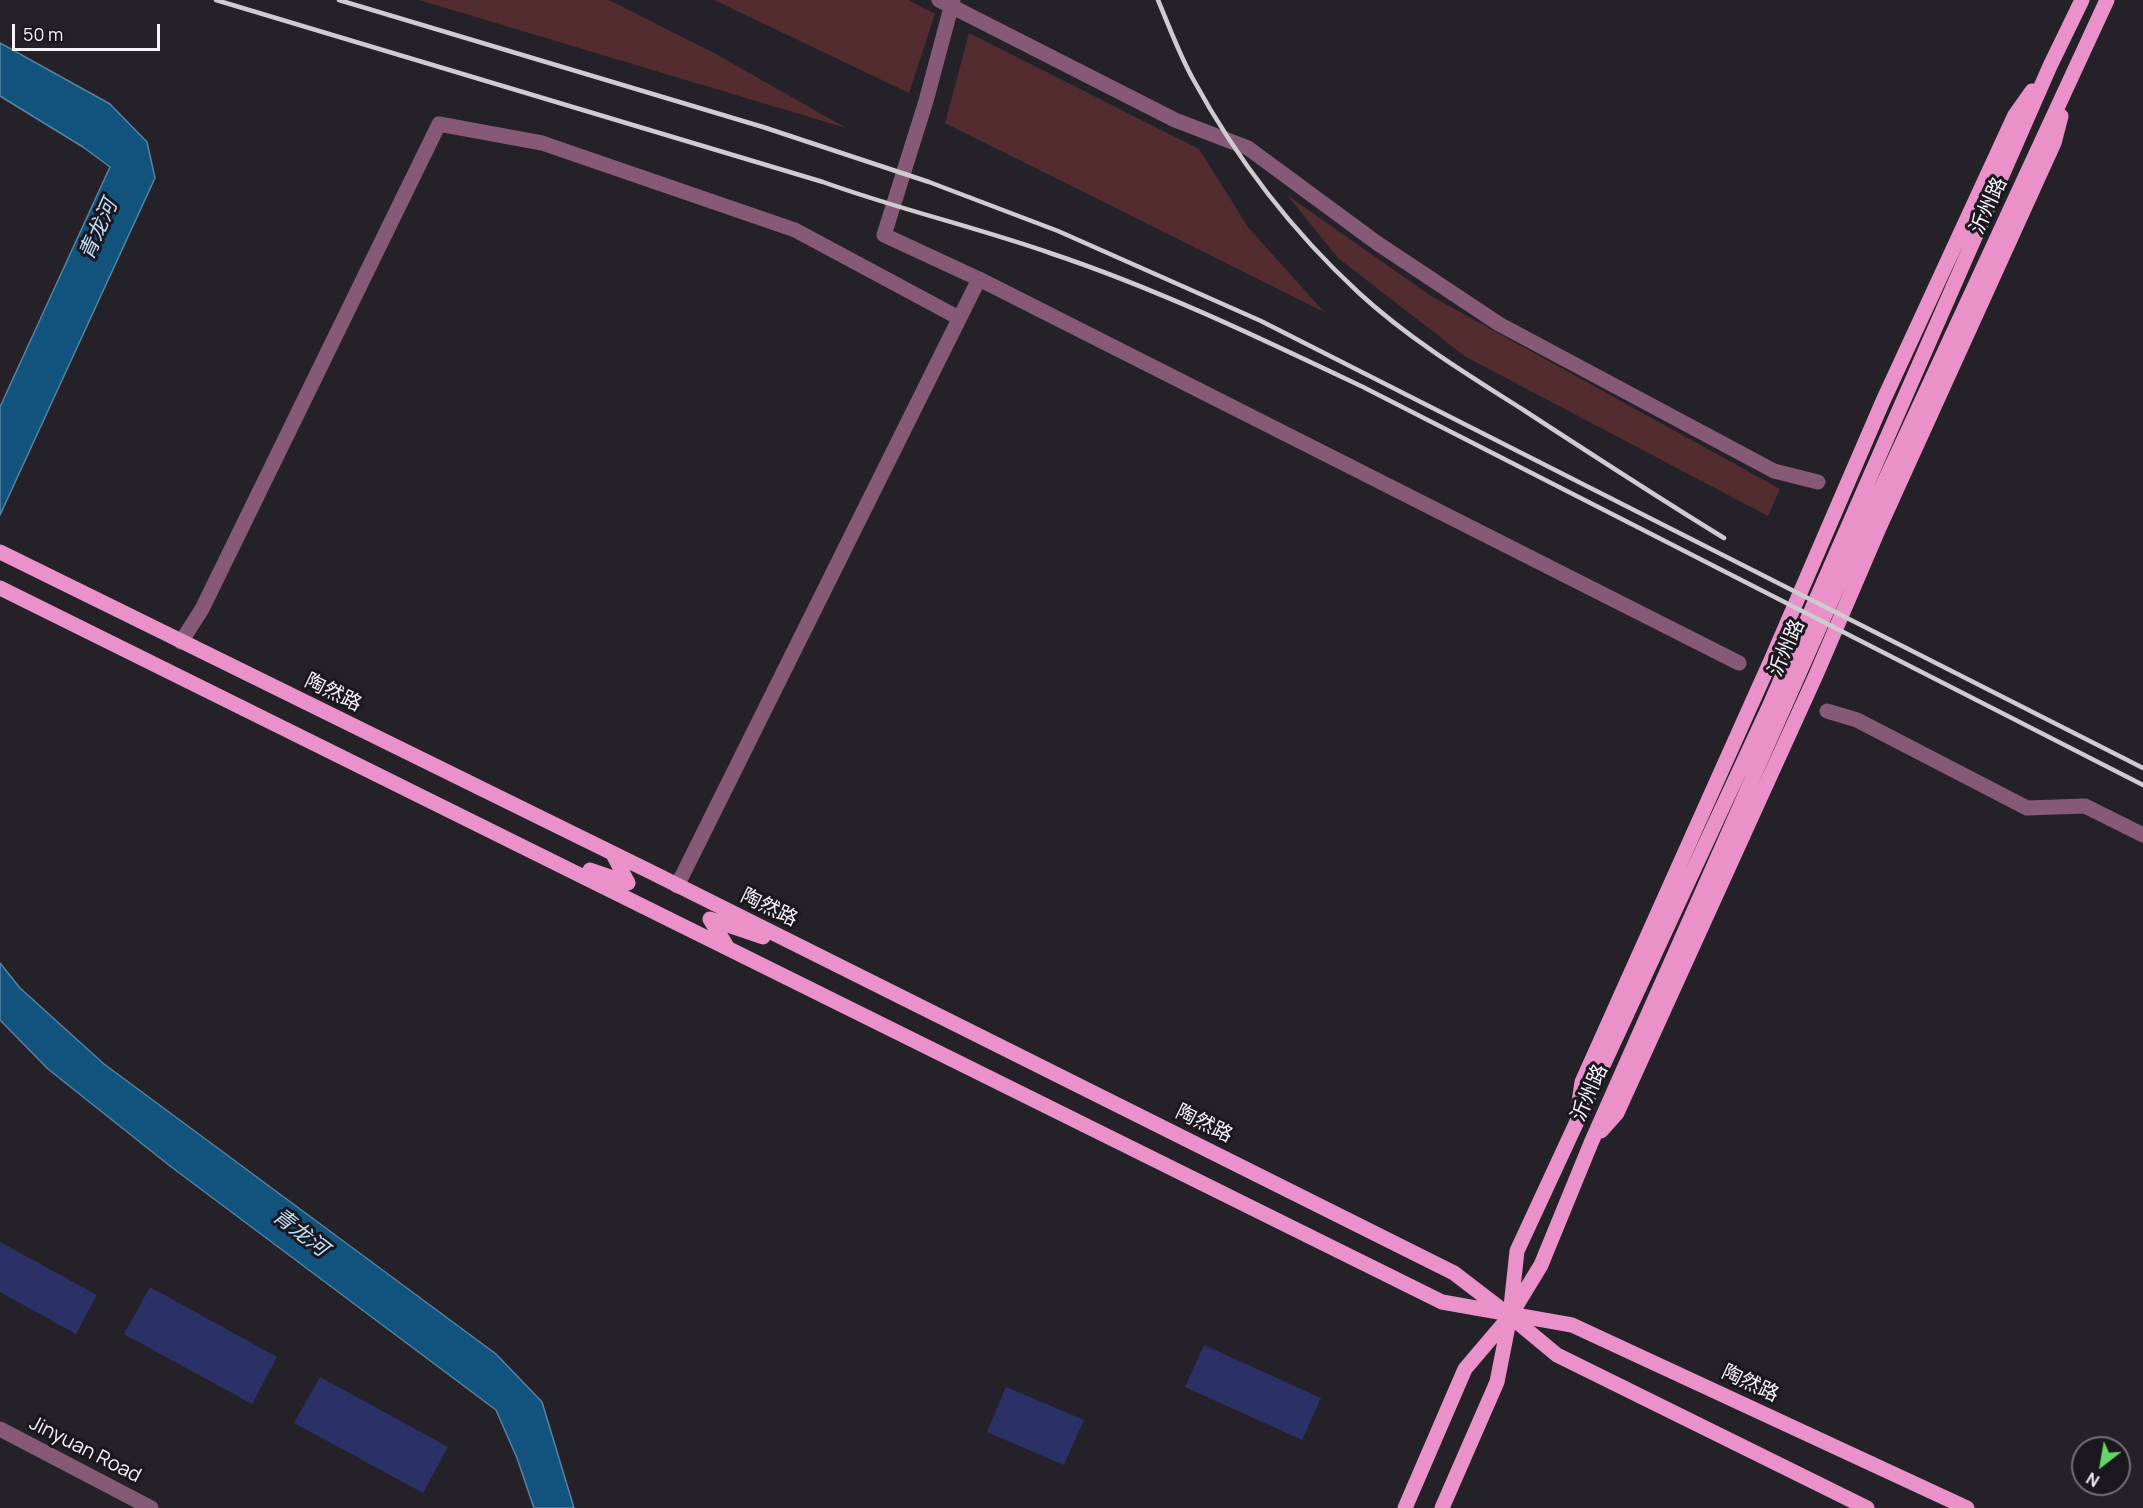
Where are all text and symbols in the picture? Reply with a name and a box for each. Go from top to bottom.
scale bar [15,12,164,50]
text: 50 m [23,22,63,46]
street label: 沂州路 [1965,174,2013,238]
water label: 青龙河 [75,196,123,264]
street label: 沂州路 [1764,616,1810,680]
street label: 陶然路 [301,669,365,717]
street label: 陶然路 [737,884,801,932]
street label: 沂州路 [1567,1061,1613,1125]
street label: 陶然路 [1172,1100,1236,1148]
water label: 青龙河 [267,1204,333,1262]
street label: 陶然路 [1718,1360,1782,1408]
street label: Jinyuan Road [25,1412,145,1488]
north arrow [2071,1436,2131,1496]
text: N [2082,1467,2103,1492]

